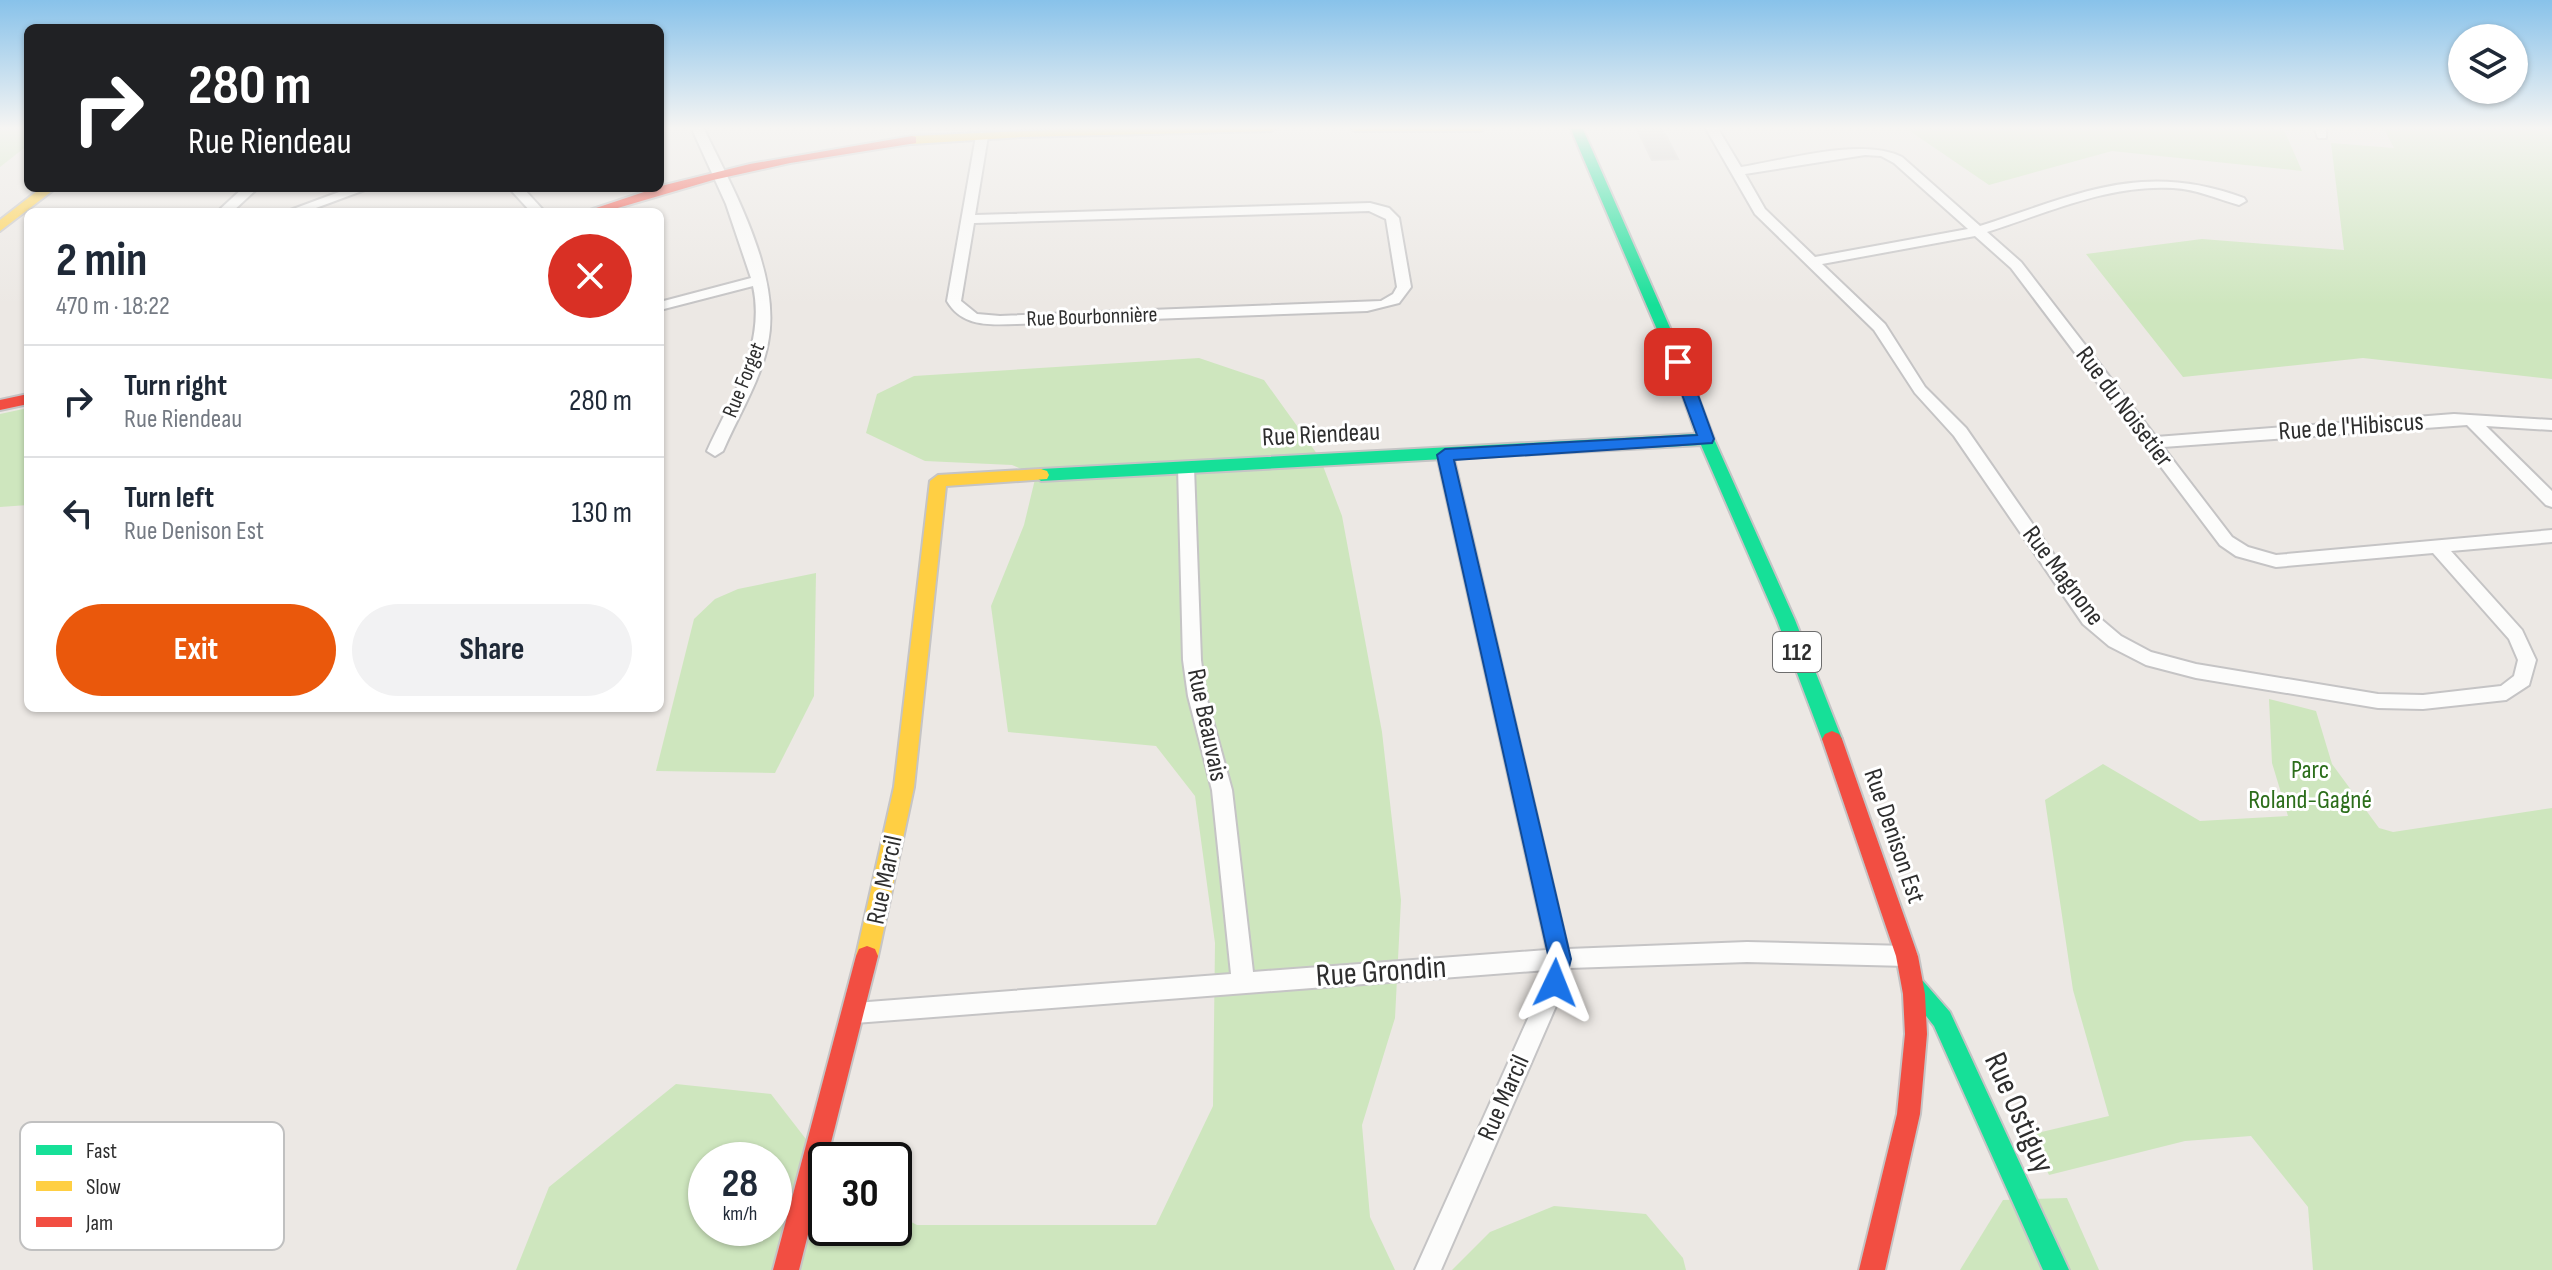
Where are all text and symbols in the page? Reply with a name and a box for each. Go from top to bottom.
map controls [2448,24,2528,104]
button: layers [2448,24,2528,104]
text: 280 m [188,53,311,120]
icon: right [56,56,160,160]
text: Rue Riendeau [188,121,351,164]
text: 2 min [56,232,147,289]
button: close [548,234,632,318]
text: 470 m · 18:22 [56,291,170,322]
street label: Rue Bourbonnière [1026,301,1158,333]
pin [1644,328,1712,396]
street label: Rue Forget [717,338,771,422]
icon: arrive [1656,340,1700,384]
street label: Rue du Noisetier [2069,341,2180,474]
text: Turn right [124,368,227,404]
icon: right [56,379,100,423]
text: 280 m [569,383,632,419]
text: Rue Riendeau [124,404,242,435]
street label: Rue de l'Hibiscus [2277,406,2425,448]
street label: Rue Riendeau [1261,416,1381,454]
text: Turn left [124,480,214,516]
icon: left [56,491,100,535]
text: 130 m [572,495,632,531]
text: Rue Denison Est [124,516,264,547]
street label: Rue Magnone [2015,520,2111,632]
button: Exit [56,604,336,696]
button: Share [352,604,632,696]
road number: 112 [1773,632,1821,672]
street label: Rue Beauvais [1180,666,1234,784]
park label: Parc Roland-Gagné [2248,755,2372,816]
street label: Rue Denison Est [1857,765,1931,907]
street label: Rue Marcil [860,833,910,927]
position arrow [1513,941,1597,1025]
street label: Rue Grondin [1314,948,1448,996]
street label: Rue Ostiguy [1975,1047,2063,1179]
street label: Rue Marcil [1472,1051,1536,1145]
legend [20,1122,284,1250]
text: Fast [86,1138,117,1165]
speed limit sign: 30 [808,1142,912,1246]
text: 28 [722,1160,758,1208]
text: Slow [86,1174,121,1201]
text: km/h [723,1202,757,1226]
text: Jam [85,1210,113,1237]

